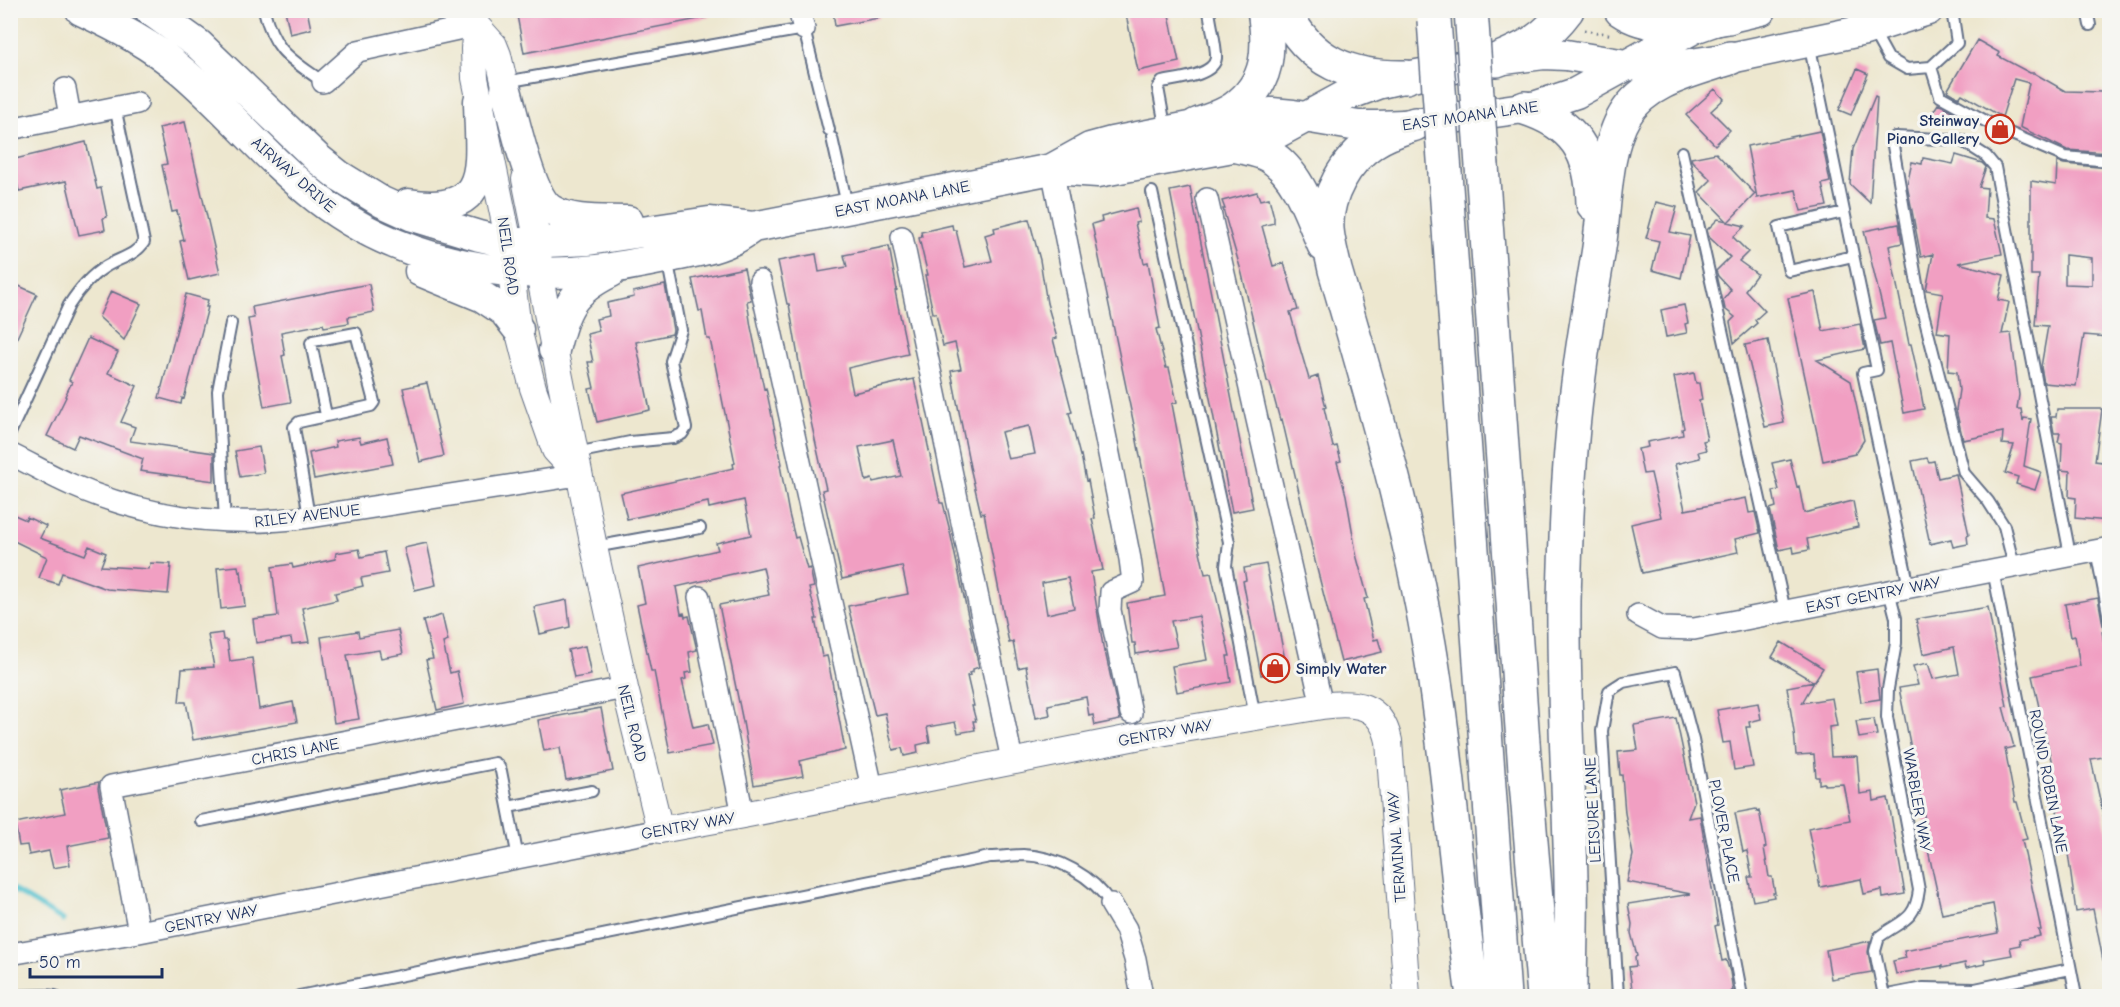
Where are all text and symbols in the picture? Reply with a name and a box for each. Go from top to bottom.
street label: EAST MOANA LANE [1401,97,1540,134]
place label: Steinway Piano Gallery [1887,112,1980,148]
shop icon: Steinway Piano Gallery [1984,113,2016,145]
street label: AIRWAY DRIVE [248,133,339,216]
street label: EAST MOANA LANE [833,177,972,221]
street label: NEIL ROAD [494,216,522,296]
street label: RILEY AVENUE [253,501,361,531]
street label: EAST GENTRY WAY [1804,573,1942,617]
shop icon: Simply Water [1259,652,1291,684]
place label: Simply Water [1296,660,1387,678]
street label: NEIL ROAD [614,683,650,764]
street label: ROUND ROBIN LANE [2025,708,2071,855]
street label: GENTRY WAY [1117,716,1214,750]
street label: CHRIS LANE [250,735,341,769]
street label: WARBLER WAY [1899,747,1935,854]
street label: LEISURE LANE [1581,756,1605,863]
street label: PLOVER PLACE [1705,778,1743,885]
street label: TERMINAL WAY [1384,790,1410,903]
street label: GENTRY WAY [640,809,737,843]
street label: GENTRY WAY [163,901,260,937]
scale bar [30,941,162,979]
text: 50 m [39,952,81,973]

